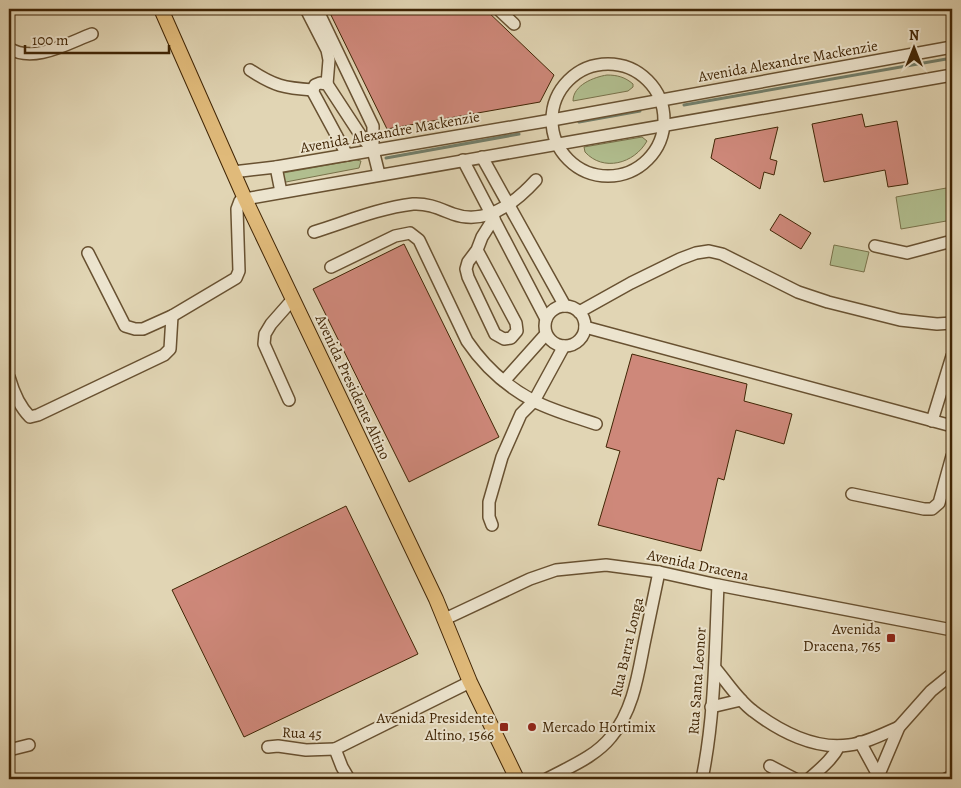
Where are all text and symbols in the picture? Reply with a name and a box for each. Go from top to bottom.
scale bar [25,22,169,54]
north arrow [888,22,938,72]
text: N [909,26,919,45]
text: 100 m [32,30,69,50]
street label: Avenida Alexandre Mackenzie [696,35,880,87]
street label: Avenida Alexandre Mackenzie [298,106,482,158]
street label: Avenida Presidente Altino [310,311,395,463]
street label: Avenida Dracena [644,544,751,586]
street label: Rua Barra Longa [606,595,648,699]
place label: Avenida Dracena, 765 [803,619,881,656]
street label: Rua Santa Leonor [683,626,711,735]
marker: Avenida Dracena, 765 [885,632,897,644]
place label: Avenida Presidente Altino, 1566 [376,708,494,745]
place label: Mercado Hortimix [542,717,656,737]
marker: Avenida Presidente Altino, 1566 [498,721,510,733]
marker: Mercado Hortimix [526,721,538,733]
street label: Rua 45 [281,722,323,744]

